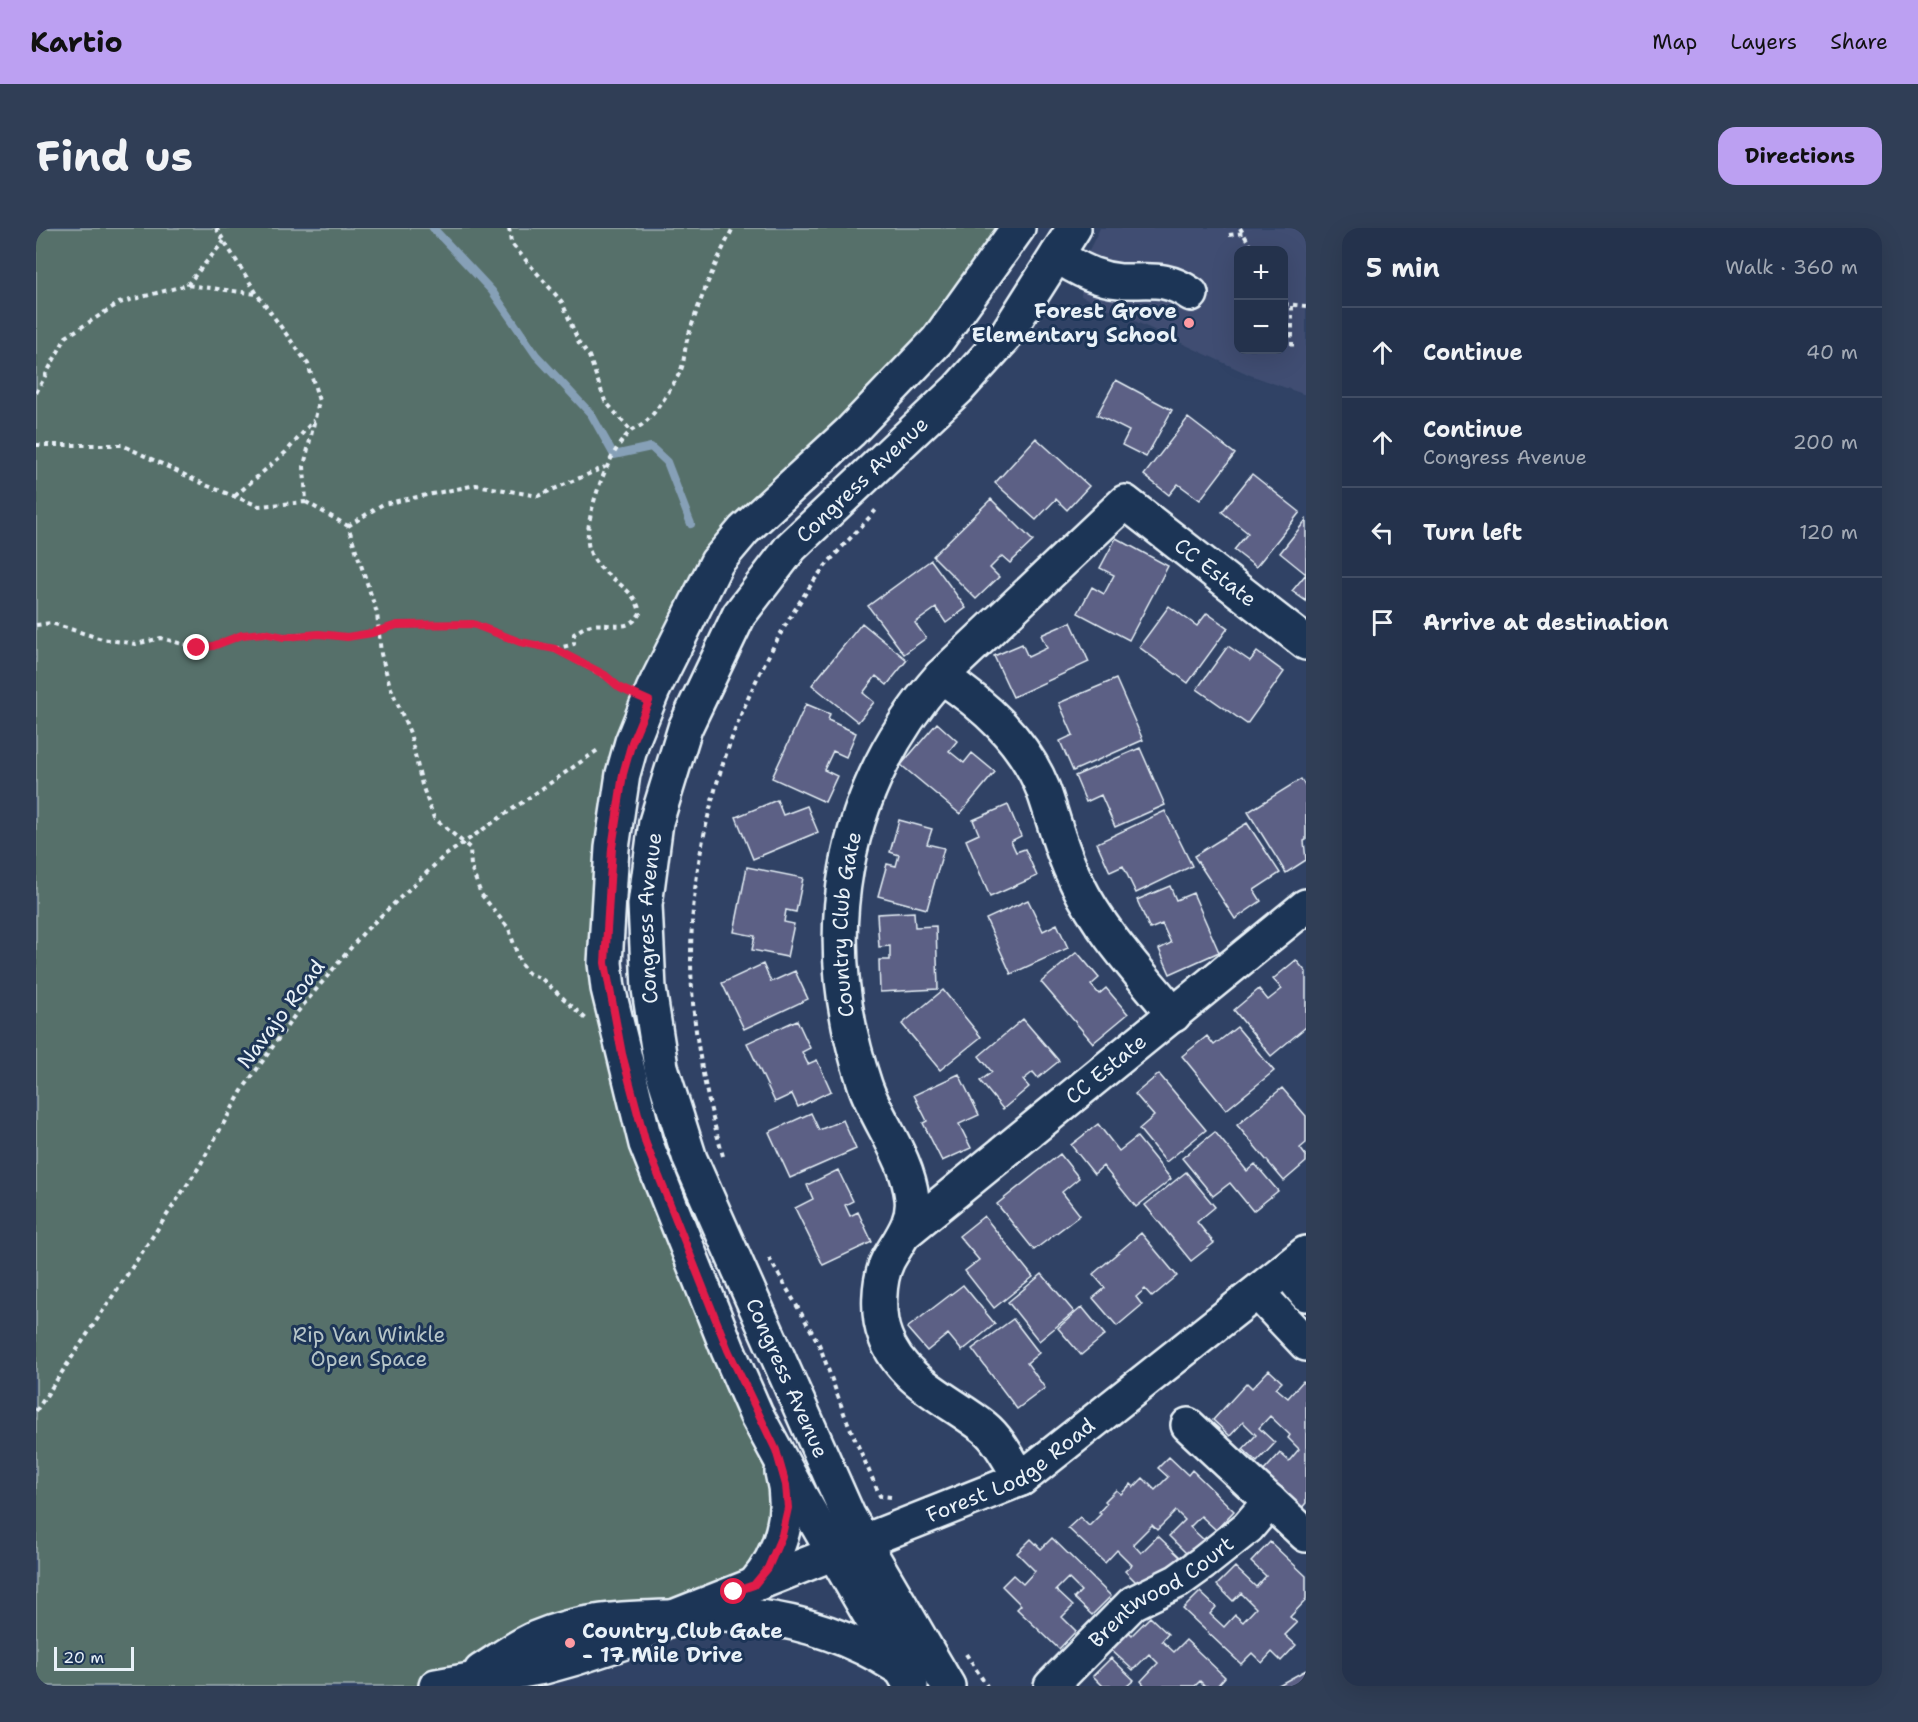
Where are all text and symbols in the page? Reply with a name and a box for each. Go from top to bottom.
text: Kartio [30,23,123,61]
text: Map [1652,28,1697,56]
text: Layers [1730,28,1797,56]
text: Share [1830,28,1888,56]
button: Directions [1718,127,1882,185]
text: Find us [36,128,193,184]
map controls [1234,246,1288,354]
button: + [1234,246,1288,300]
text: 5 min [1366,250,1440,285]
text: Walk · 360 m [1725,254,1858,280]
place label: Forest Grove Elementary School [972,297,1177,349]
button: − [1234,300,1288,354]
marker: Forest Grove Elementary School [1182,316,1196,330]
icon: ahead [1366,336,1399,369]
text: Continue [1423,338,1523,367]
text: 40 m [1806,339,1858,365]
street label: Congress Avenue [790,410,934,549]
text: Continue [1423,415,1523,444]
icon: ahead [1366,426,1399,459]
text: 200 m [1793,429,1858,455]
text: Congress Avenue [1423,444,1587,470]
icon: left [1366,516,1399,549]
text: Turn left [1423,518,1522,547]
text: 120 m [1799,519,1858,545]
street label: CC Estate [1169,532,1262,613]
icon: arrive [1366,606,1399,639]
text: Arrive at destination [1423,608,1669,637]
route end [183,634,209,660]
street label: Country Club Gate [826,828,868,1019]
street label: Congress Avenue [631,831,668,1006]
street label: Navajo Road [231,954,331,1074]
street label: CC Estate [1059,1027,1152,1111]
street label: Congress Avenue [739,1294,835,1462]
park label: Rip Van Winkle Open Space [292,1321,446,1373]
street label: Forest Lodge Road [922,1412,1101,1529]
street label: Brentwood Court [1082,1530,1239,1654]
route start [720,1578,746,1604]
place label: Country Club Gate - 17 Mile Drive [582,1617,783,1669]
marker: Country Club Gate - 17 Mile Drive [563,1636,577,1650]
scale bar [54,1644,134,1672]
text: 20 m [63,1647,104,1668]

